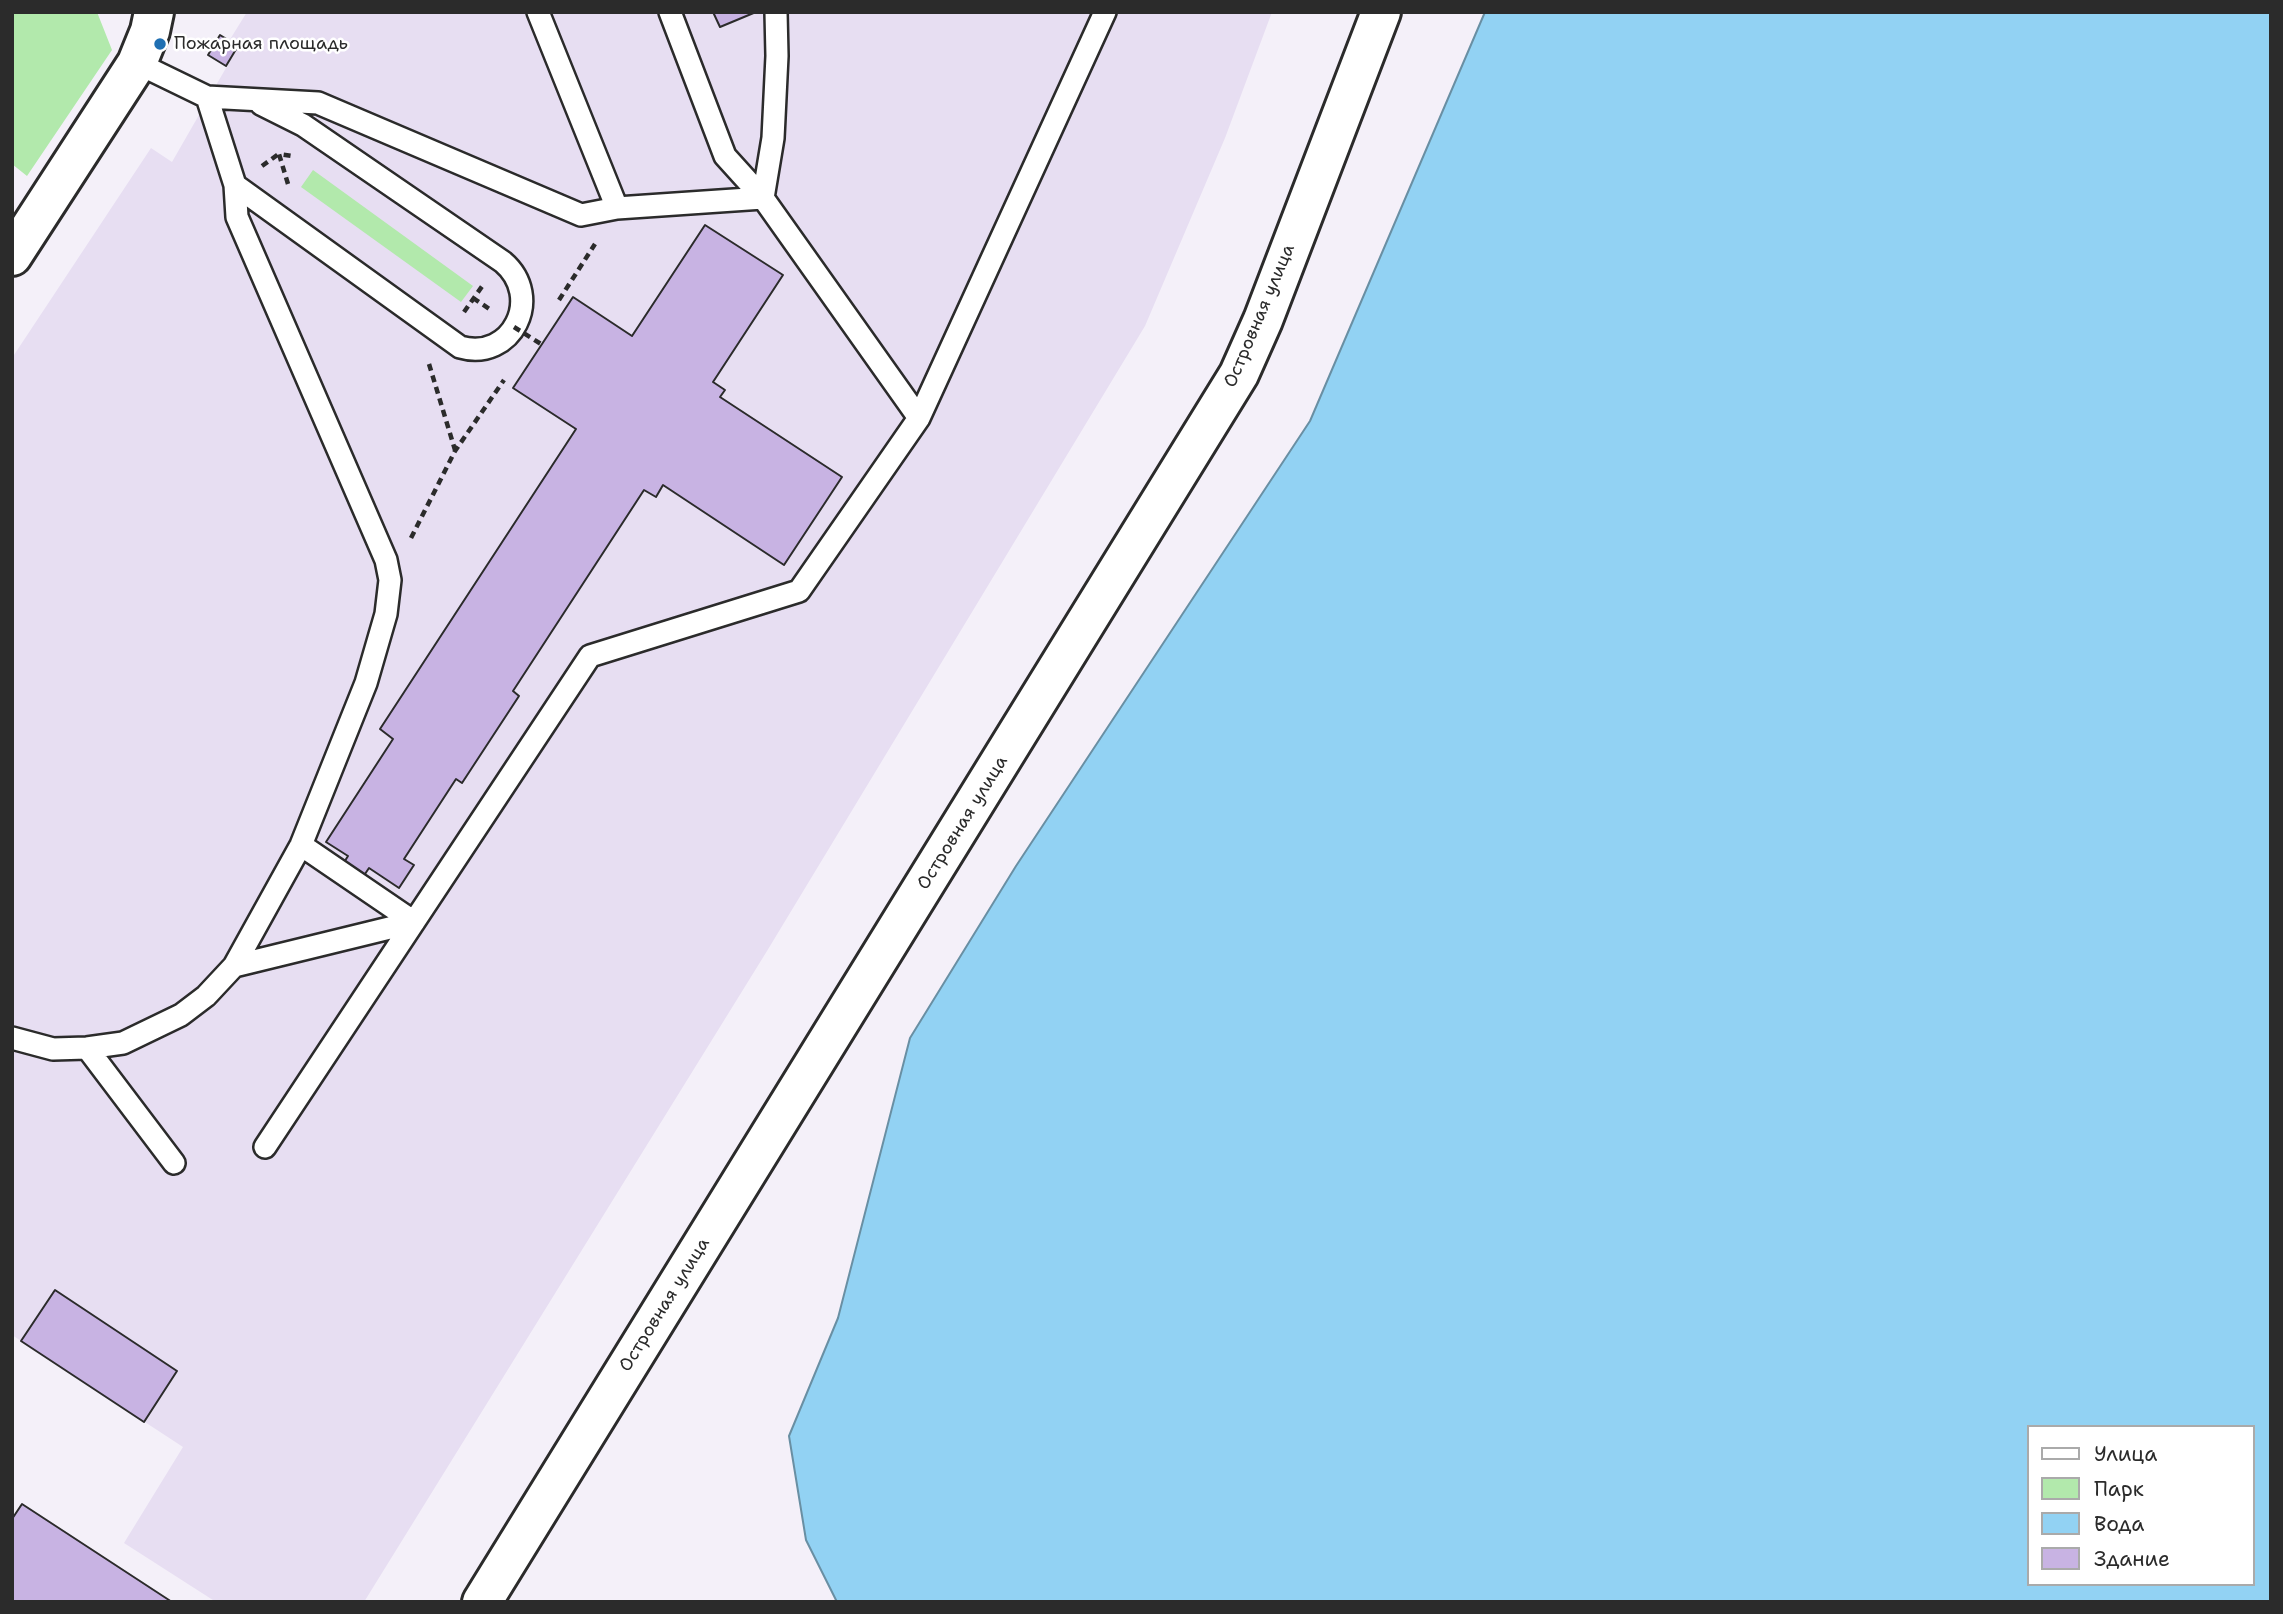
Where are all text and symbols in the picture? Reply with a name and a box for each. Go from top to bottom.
place label: Пожарная площадь [174,33,348,55]
marker: Пожарная площадь [152,36,168,52]
street label: Островная улица [1220,241,1300,391]
street label: Островная улица [913,752,1013,894]
street label: Островная улица [615,1234,715,1376]
legend [2028,1425,2255,1586]
text: Улица [2094,1440,2157,1468]
text: Парк [2094,1475,2144,1503]
text: Вода [2094,1510,2144,1538]
text: Здание [2094,1545,2170,1573]

